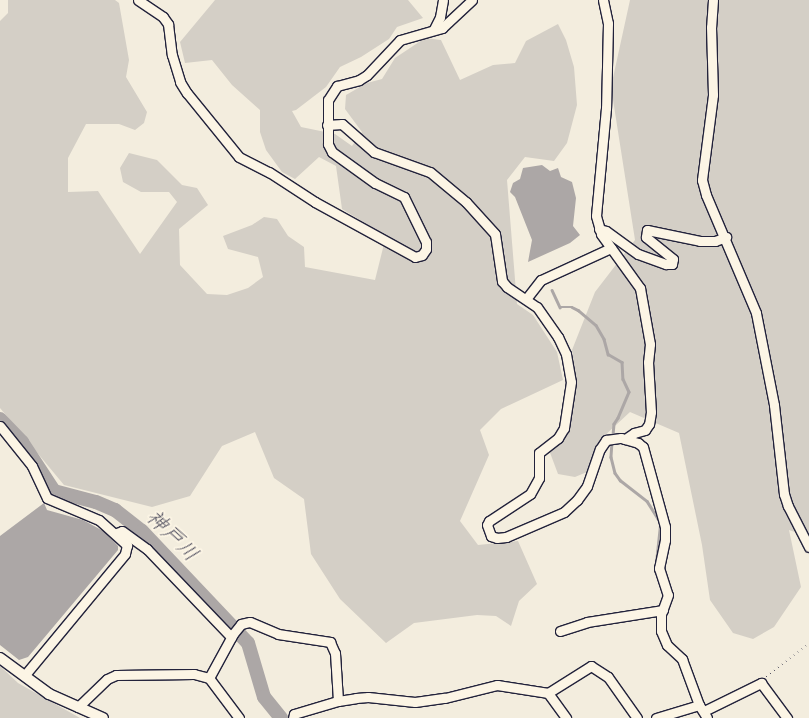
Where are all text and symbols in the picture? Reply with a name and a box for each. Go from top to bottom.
water label: 神戸川 [141,505,203,567]

